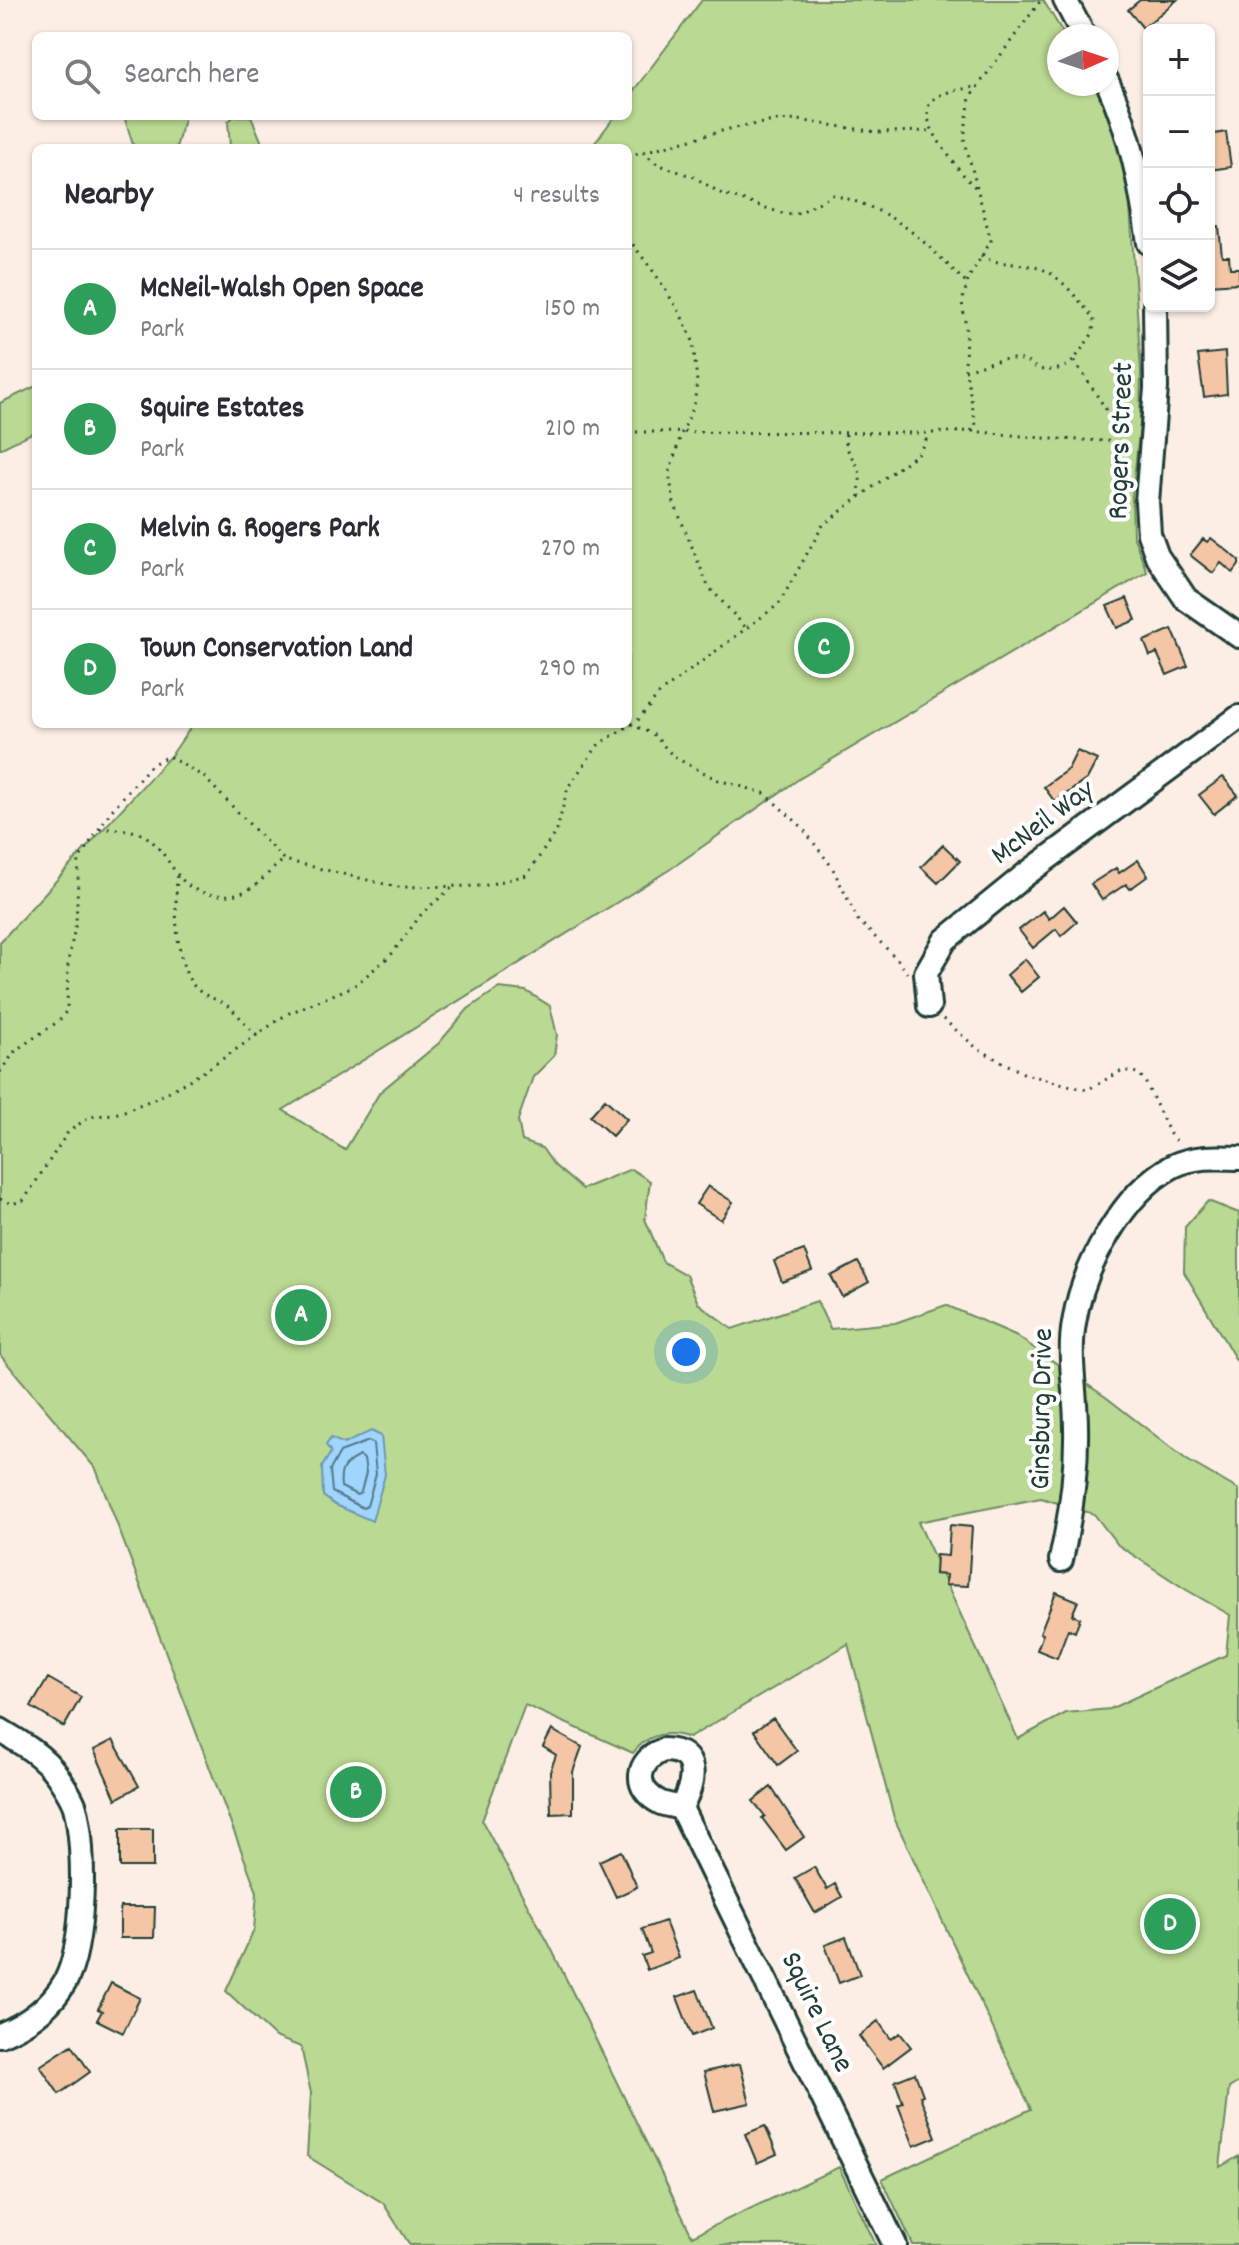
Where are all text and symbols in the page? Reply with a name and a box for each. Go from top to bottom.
north arrow [1047,24,1119,96]
map controls [1143,24,1215,312]
button: + [1143,24,1215,96]
search box [32,32,632,120]
icon: search [60,54,104,98]
text: Search here [124,55,260,98]
button: − [1143,96,1215,168]
button: locate [1143,168,1215,240]
text: Nearby [64,172,153,221]
text: 4 results [513,178,600,215]
button: layers [1143,240,1215,312]
text: McNeil-Walsh Open Space [140,269,424,312]
text: A [83,291,97,328]
text: 150 m [544,291,600,328]
text: Park [140,312,184,349]
street label: Rogers Street [1099,361,1147,521]
text: Squire Estates [140,389,305,432]
text: B [84,411,96,448]
text: 210 m [545,411,600,448]
text: Park [140,432,184,469]
text: Melvin G. Rogers Park [140,509,380,552]
text: C [84,531,96,568]
text: 270 m [541,531,600,568]
text: Park [140,552,184,589]
pin: C [798,618,850,678]
text: Town Conservation Land [140,629,413,672]
text: D [83,651,97,688]
text: 290 m [539,651,600,688]
text: Park [140,672,184,709]
street label: McNeil Way [983,770,1106,877]
pin: A [275,1285,327,1345]
street label: Ginsburg Drive [1021,1328,1067,1490]
your location [666,1332,706,1372]
pin: B [330,1762,382,1822]
pin: D [1144,1894,1196,1954]
street label: Squire Lane [767,1945,863,2081]

